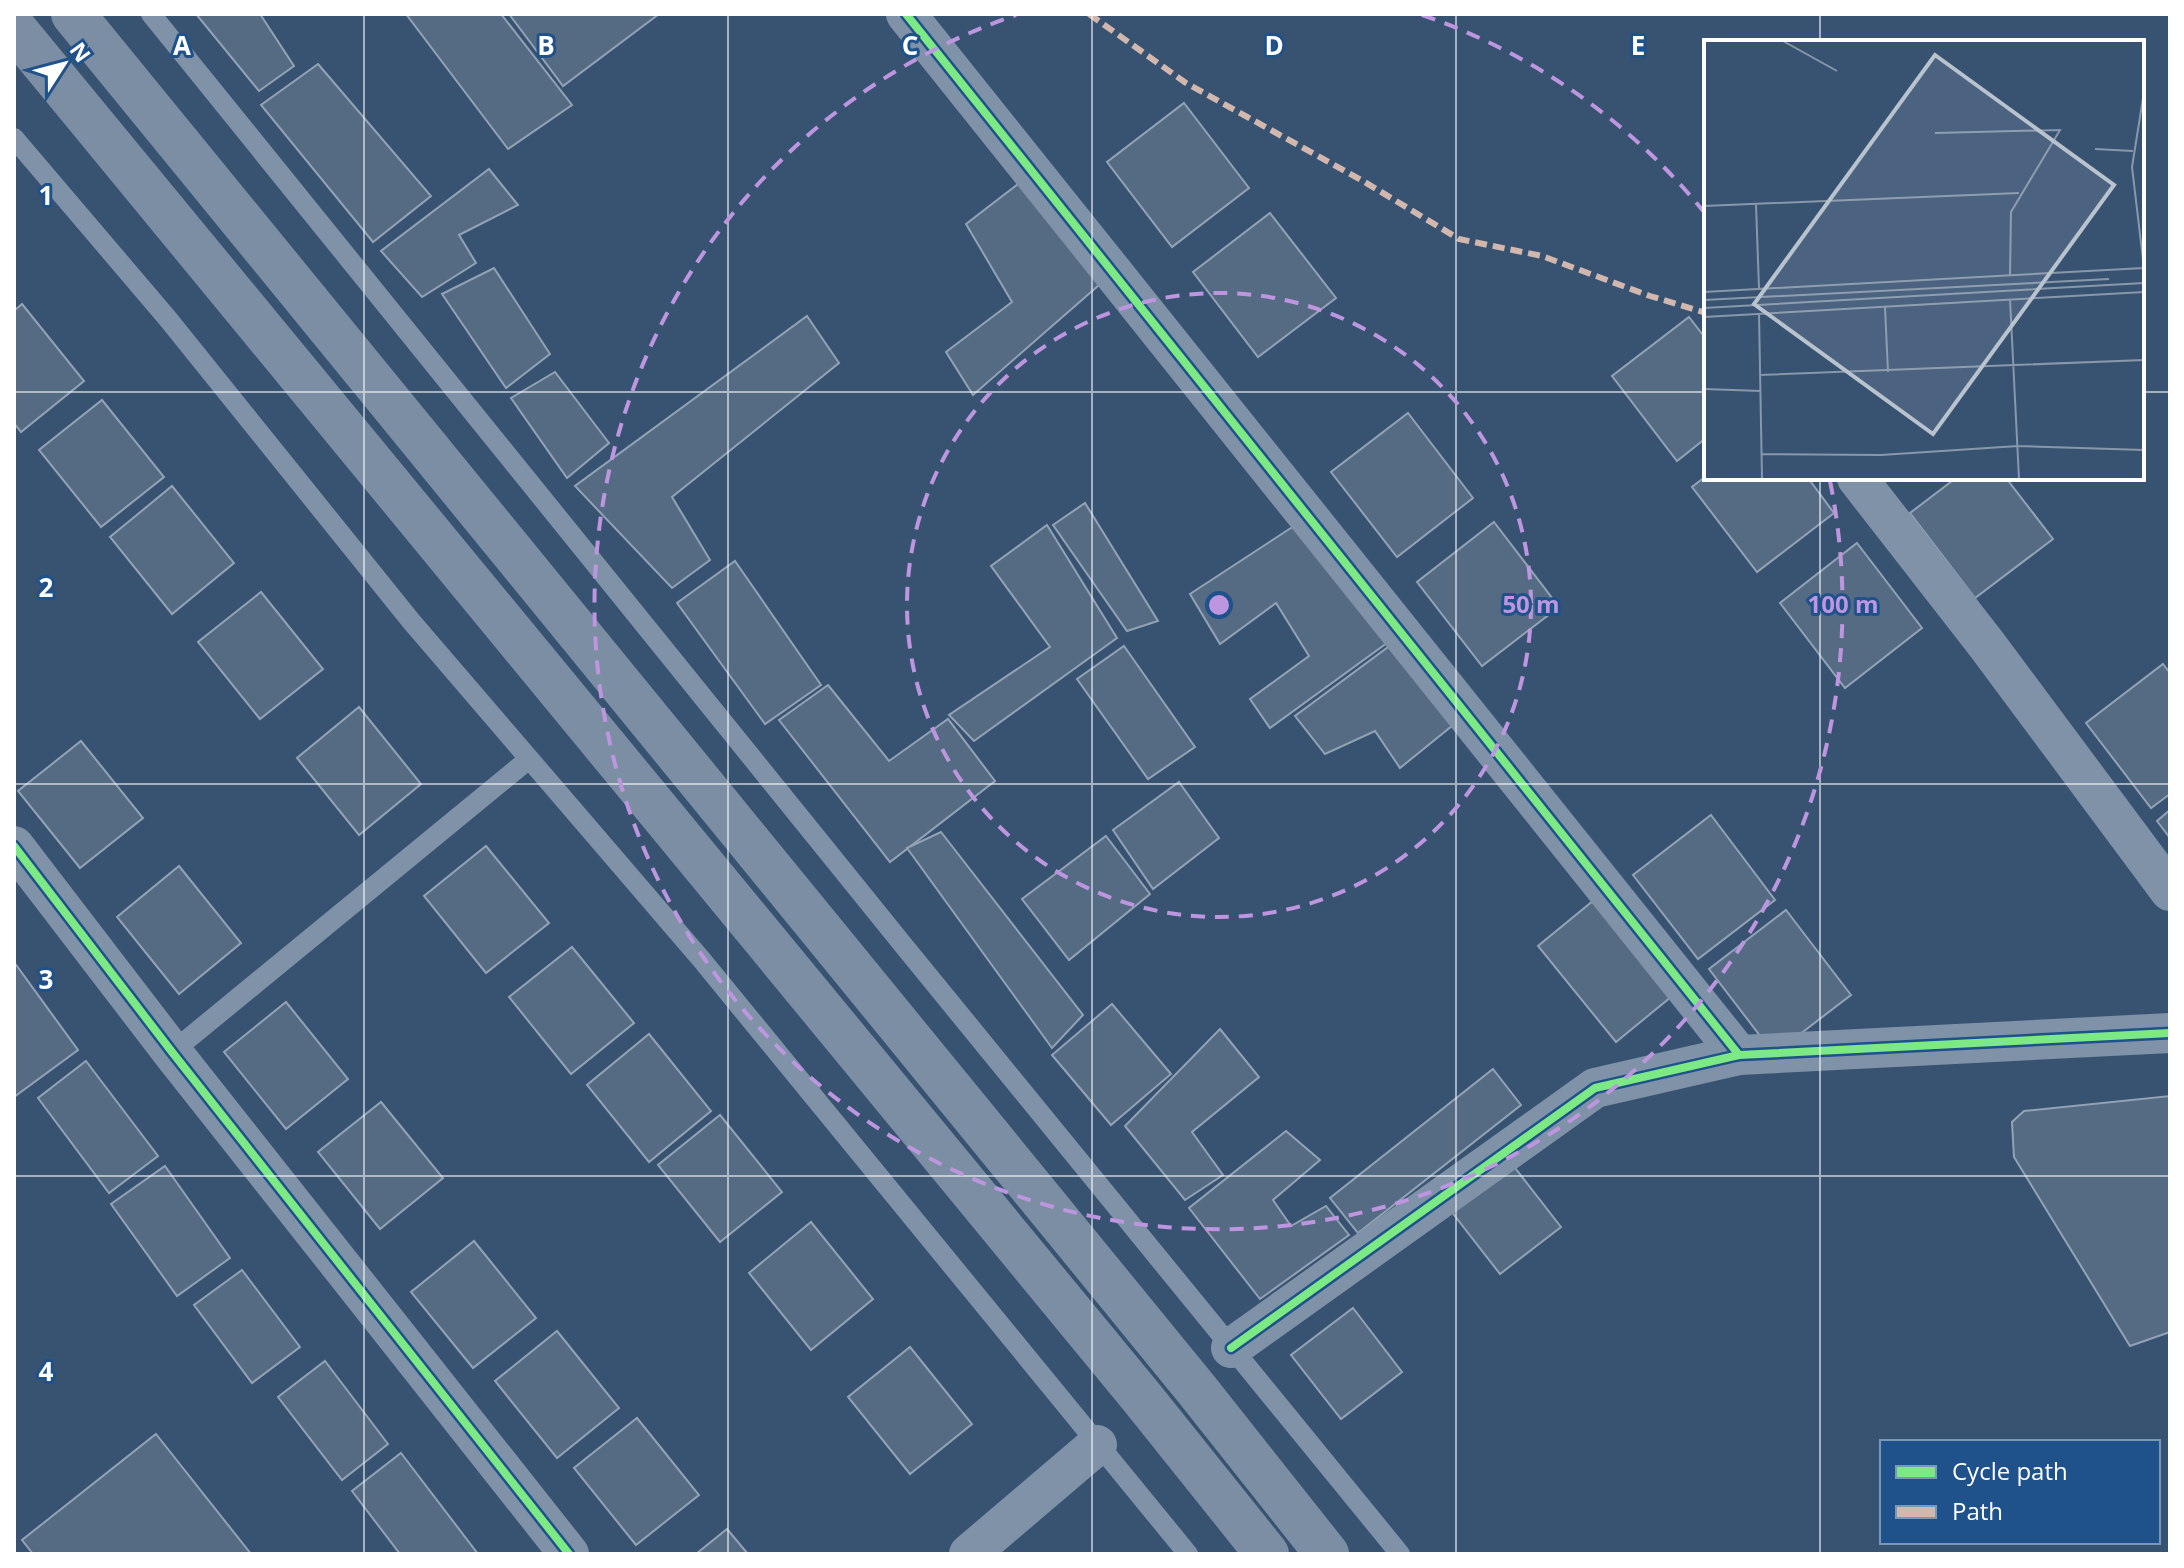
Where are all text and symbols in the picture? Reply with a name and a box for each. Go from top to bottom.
north arrow [24,24,104,104]
text: A [173,27,191,63]
text: B [537,27,555,63]
text: C [902,27,918,63]
text: D [1264,27,1284,63]
text: E [1631,27,1645,63]
text: N [64,36,98,68]
inset map [1704,40,2144,480]
text: 1 [39,177,53,213]
text: 2 [39,569,54,605]
text: 50 m [1502,587,1560,620]
text: 100 m [1808,587,1878,620]
centre of rings [1205,591,1233,619]
text: 3 [39,961,53,997]
text: 4 [39,1353,54,1389]
legend [1880,1440,2160,1544]
text: Cycle path [1952,1454,2068,1487]
text: Path [1952,1494,2003,1527]

